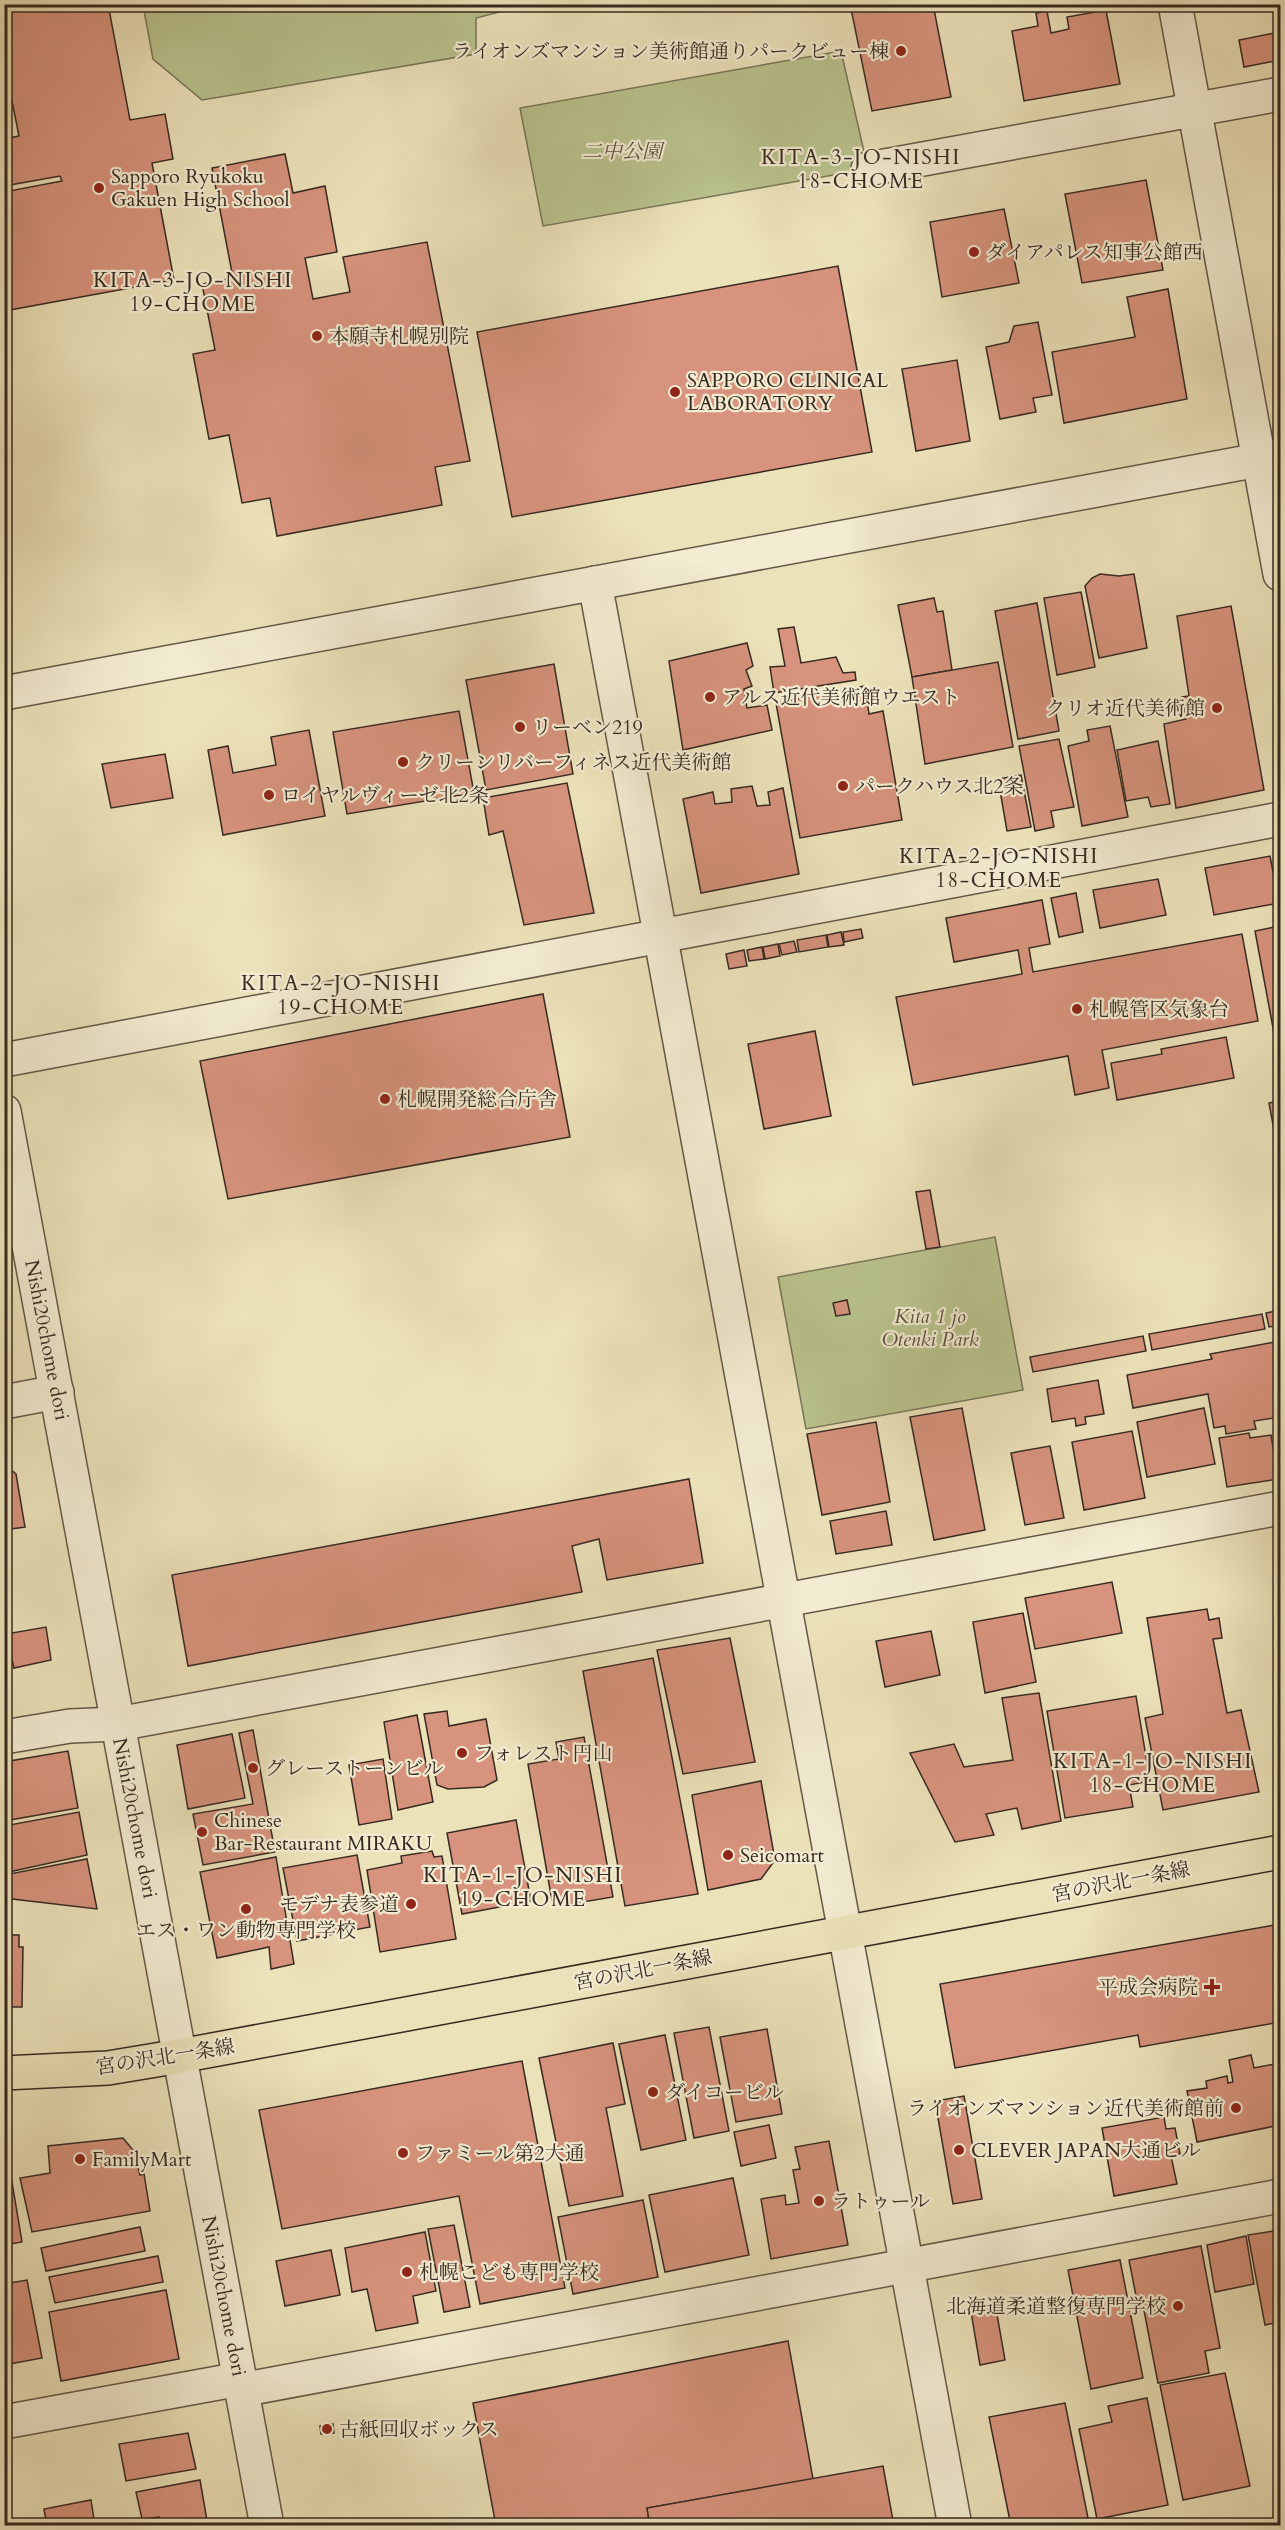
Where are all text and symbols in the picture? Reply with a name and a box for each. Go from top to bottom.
place label: ライオンズマンション美術館通りパークビュー棟 [452,38,889,65]
marker: ライオンズマンション美術館通りパークビュー棟 [894,44,908,58]
park label: 二中公園 [582,138,665,165]
district label: KITA-3-JO-NISHI 18-CHOME [761,143,961,196]
place label: Sapporo Ryukoku Gakuen High School [111,163,290,213]
marker: Sapporo Ryukoku Gakuen High School [92,181,106,195]
place label: ダイアパレス知事公館西 [986,239,1203,266]
marker: ダイアパレス知事公館西 [967,245,981,259]
district label: KITA-3-JO-NISHI 19-CHOME [93,266,293,319]
place label: 本願寺札幌別院 [329,323,469,350]
marker: 本願寺札幌別院 [310,329,324,343]
place label: SAPPORO CLINICAL LABORATORY [687,367,889,417]
marker: SAPPORO CLINICAL LABORATORY [668,385,682,399]
place label: アルス近代美術館ウエスト [722,684,961,711]
marker: アルス近代美術館ウエスト [703,690,717,704]
place label: クリオ近代美術館 [1045,695,1205,722]
marker: クリオ近代美術館 [1210,701,1224,715]
place label: リーベン219 [532,714,643,741]
marker: リーベン219 [513,720,527,734]
place label: クリーンリバーフィネス近代美術館 [415,749,731,776]
marker: クリーンリバーフィネス近代美術館 [396,755,410,769]
place label: パークハウス北2条 [855,773,1023,800]
marker: パークハウス北2条 [836,779,850,793]
place label: ロイヤルヴィーゼ北2条 [281,782,489,809]
marker: ロイヤルヴィーゼ北2条 [262,788,276,802]
district label: KITA-2-JO-NISHI 18-CHOME [899,842,1099,895]
district label: KITA-2-JO-NISHI 19-CHOME [241,969,441,1022]
place label: 札幌管区気象台 [1089,996,1229,1023]
marker: 札幌管区気象台 [1070,1002,1084,1016]
place label: 札幌開発総合庁舎 [397,1086,557,1113]
marker: 札幌開発総合庁舎 [378,1092,392,1106]
street label: Nishi20chome dori [18,1257,76,1423]
park label: Kita 1 jo Otenki Park [881,1303,979,1353]
street label: Nishi20chome dori [106,1735,164,1901]
place label: フォレスト円山 [474,1740,612,1767]
marker: フォレスト円山 [455,1746,469,1760]
district label: KITA-1-JO-NISHI 18-CHOME [1053,1747,1253,1800]
place label: グレーストーンビル [265,1755,444,1782]
marker: グレーストーンビル [246,1761,260,1775]
place label: Chinese Bar-Restaurant MIRAKU [214,1807,433,1857]
marker: Chinese Bar-Restaurant MIRAKU [195,1825,209,1839]
place label: Seicomart [740,1842,825,1869]
marker: Seicomart [721,1848,735,1862]
street label: 宮の沢北一条線 [1050,1855,1192,1909]
district label: KITA-1-JO-NISHI 19-CHOME [423,1861,623,1914]
place label: モデナ表参道 [279,1891,399,1918]
marker: モデナ表参道 [404,1897,418,1911]
marker: エス・ワン動物専門学校 [239,1902,253,1916]
place label: エス・ワン動物専門学校 [136,1917,356,1944]
street label: 宮の沢北一条線 [572,1943,714,1997]
place label: 平成会病院 [1098,1974,1198,2001]
marker: 平成会病院 [1203,1978,1221,1996]
street label: 宮の沢北一条線 [94,2033,236,2081]
place label: ダイコービル [665,2079,784,2106]
marker: ダイコービル [646,2085,660,2099]
place label: ライオンズマンション近代美術館前 [907,2095,1224,2122]
marker: ライオンズマンション近代美術館前 [1229,2101,1243,2115]
place label: CLEVER JAPAN大通ビル [971,2137,1201,2164]
place label: ファミール第2大通 [415,2140,584,2167]
marker: CLEVER JAPAN大通ビル [952,2143,966,2157]
place label: FamilyMart [92,2146,192,2173]
marker: ファミール第2大通 [396,2146,410,2160]
marker: FamilyMart [73,2152,87,2166]
place label: ラトゥール [831,2188,930,2215]
marker: ラトゥール [812,2194,826,2208]
street label: Nishi20chome dori [195,2213,253,2379]
place label: 札幌こども専門学校 [419,2259,599,2286]
marker: 札幌こども専門学校 [400,2265,414,2279]
place label: 北海道柔道整復専門学校 [946,2293,1166,2320]
marker: 北海道柔道整復専門学校 [1171,2299,1185,2313]
place label: 古紙回収ボックス [339,2416,499,2443]
marker: 古紙回収ボックス [320,2422,334,2436]

